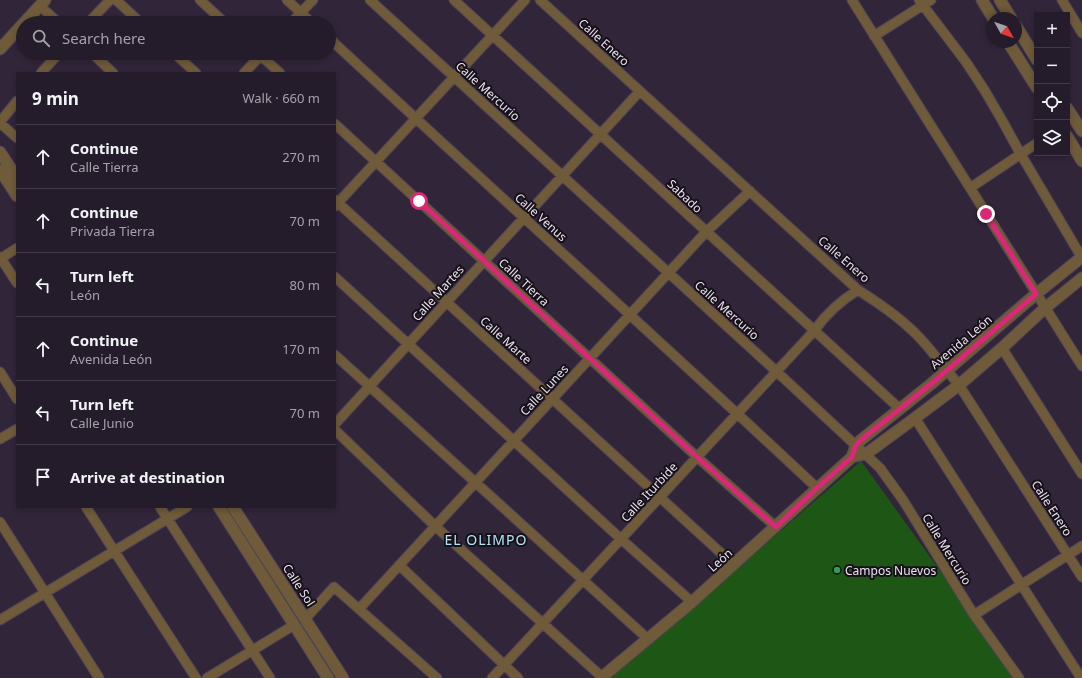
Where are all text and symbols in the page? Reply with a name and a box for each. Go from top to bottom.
north arrow [986,12,1022,48]
map controls [1034,12,1070,156]
button: + [1034,12,1070,48]
street label: Calle Enero [575,15,633,69]
search box [16,16,336,60]
icon: search [30,27,52,49]
text: Search here [62,28,145,48]
button: − [1034,48,1070,84]
street label: Calle Mercurio [452,57,524,125]
button: locate [1034,84,1070,120]
text: 9 min [32,87,79,110]
text: Walk · 660 m [242,89,320,107]
button: layers [1034,120,1070,156]
text: Continue [70,138,138,158]
icon: ahead [32,146,54,168]
text: 270 m [282,148,320,166]
text: Calle Tierra [70,158,139,176]
street label: Sabado [664,175,706,217]
street label: Calle Venus [511,189,571,245]
route start [410,192,428,210]
text: Continue [70,202,138,222]
route end [977,205,995,223]
icon: ahead [32,210,54,232]
text: 70 m [290,212,320,230]
text: Privada Tierra [70,222,155,240]
street label: Calle Enero [815,232,873,286]
street label: Calle Tierra [495,254,553,310]
street label: Calle Martes [408,261,468,325]
text: Turn left [70,266,134,286]
icon: left [32,274,54,296]
text: 80 m [290,276,320,294]
street label: Calle Mercurio [691,276,763,344]
text: León [70,286,100,304]
street label: Avenida León [926,311,996,373]
street label: Calle Marte [477,312,536,368]
text: Continue [70,330,138,350]
icon: ahead [32,338,54,360]
text: 170 m [282,340,320,358]
text: Avenida León [70,350,152,368]
street label: Calle Lunes [516,361,572,419]
text: Turn left [70,394,134,414]
icon: left [32,402,54,424]
text: 70 m [290,404,320,422]
text: Calle Junio [70,414,134,432]
street label: Calle Iturbide [617,458,681,526]
icon: arrive [32,466,54,488]
text: Arrive at destination [70,467,225,487]
street label: Calle Enero [1028,477,1076,539]
street label: Calle Mercurio [918,510,976,588]
district label: EL OLIMPO [445,530,527,549]
street label: León [704,544,736,576]
street label: Calle Sol [279,561,319,609]
place label: Campos Nuevos [845,562,936,579]
marker: Campos Nuevos [832,565,842,575]

